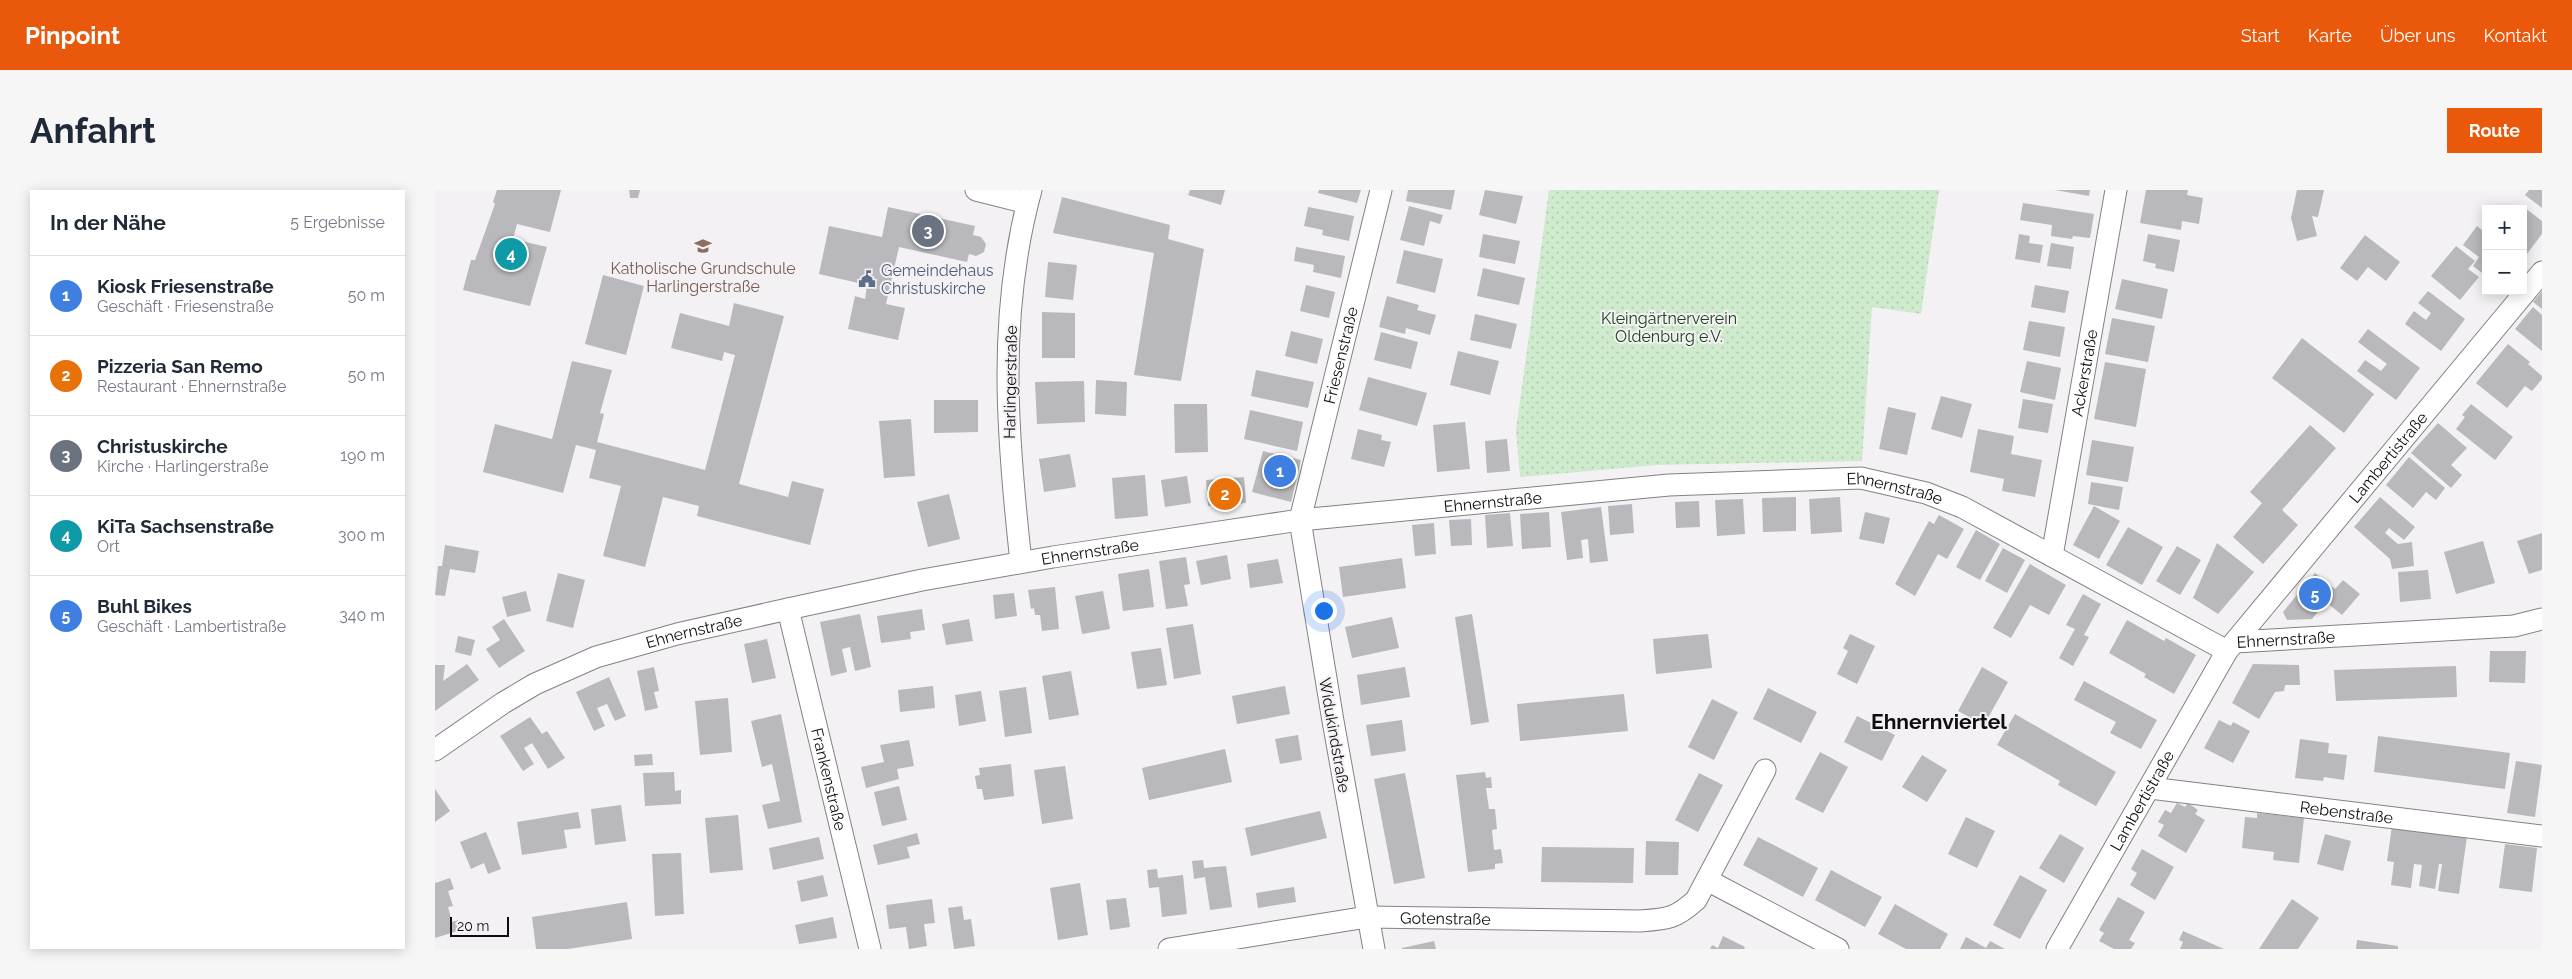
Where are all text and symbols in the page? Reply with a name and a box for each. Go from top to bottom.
text: Pinpoint [25,21,120,50]
text: Start [2241,25,2280,46]
text: Karte [2308,25,2352,46]
text: Über uns [2380,25,2455,46]
text: Kontakt [2483,25,2547,46]
button: Route [2447,108,2542,153]
text: Anfahrt [30,110,156,151]
map controls [2482,205,2527,295]
button: + [2482,205,2527,250]
text: In der Nähe [50,210,166,235]
pin: 3 [912,212,944,250]
text: 5 Ergebnisse [290,213,385,232]
pin: 4 [495,235,527,273]
school or university icon: Katholische Grundschule Harlingerstraße [693,236,713,256]
button: − [2482,250,2527,295]
place label: Katholische Grundschule Harlingerstraße [610,259,796,296]
place label: Gemeindehaus Christuskirche [881,261,994,298]
public building icon: Gemeindehaus Christuskirche [857,269,877,289]
text: Kiosk Friesenstraße [97,275,274,297]
text: 1 [62,286,70,305]
text: 50 m [348,286,385,305]
text: Geschäft · Friesenstraße [97,297,274,316]
street label: Friesenstraße [1320,305,1362,406]
park label: Kleingärtnerverein Oldenburg e.V. [1601,309,1737,346]
street label: Harlingerstraße [1000,325,1021,439]
street label: Ackerstraße [2068,328,2101,418]
text: Pizzeria San Remo [97,355,263,377]
text: 2 [61,366,71,385]
text: 50 m [348,366,385,385]
text: Restaurant · Ehnernstraße [97,377,286,396]
street label: Lambertistraße [2345,408,2432,507]
text: Christuskirche [97,435,228,457]
text: 3 [62,446,70,465]
text: 190 m [340,446,385,465]
pin: 1 [1264,452,1296,490]
text: Kirche · Harlingerstraße [97,457,269,476]
street label: Ehnernstraße [1846,469,1945,509]
pin: 2 [1209,475,1241,513]
street label: Ehnernstraße [1443,488,1543,516]
text: KiTa Sachsenstraße [97,515,274,537]
text: 4 [61,526,71,545]
text: 300 m [338,526,385,545]
street label: Ehnernstraße [1040,535,1140,569]
text: Ort [97,537,120,556]
pin: 5 [2299,575,2331,613]
text: Buhl Bikes [97,595,192,617]
your location [1311,598,1337,624]
text: 5 [62,606,70,625]
text: 340 m [339,606,385,625]
street label: Ehnernstraße [644,611,744,652]
text: Geschäft · Lambertistraße [97,617,286,636]
street label: Ehnernstraße [2236,627,2336,652]
street label: Widukindstraße [1315,676,1354,794]
district label: Ehnernviertel [1871,709,2007,734]
street label: Frankenstraße [807,726,850,832]
street label: Lambertistraße [2106,747,2178,854]
street label: Rebenstraße [2299,797,2394,828]
street label: Gotenstraße [1400,908,1491,929]
scale bar [450,914,509,937]
text: 20 m [457,918,489,934]

